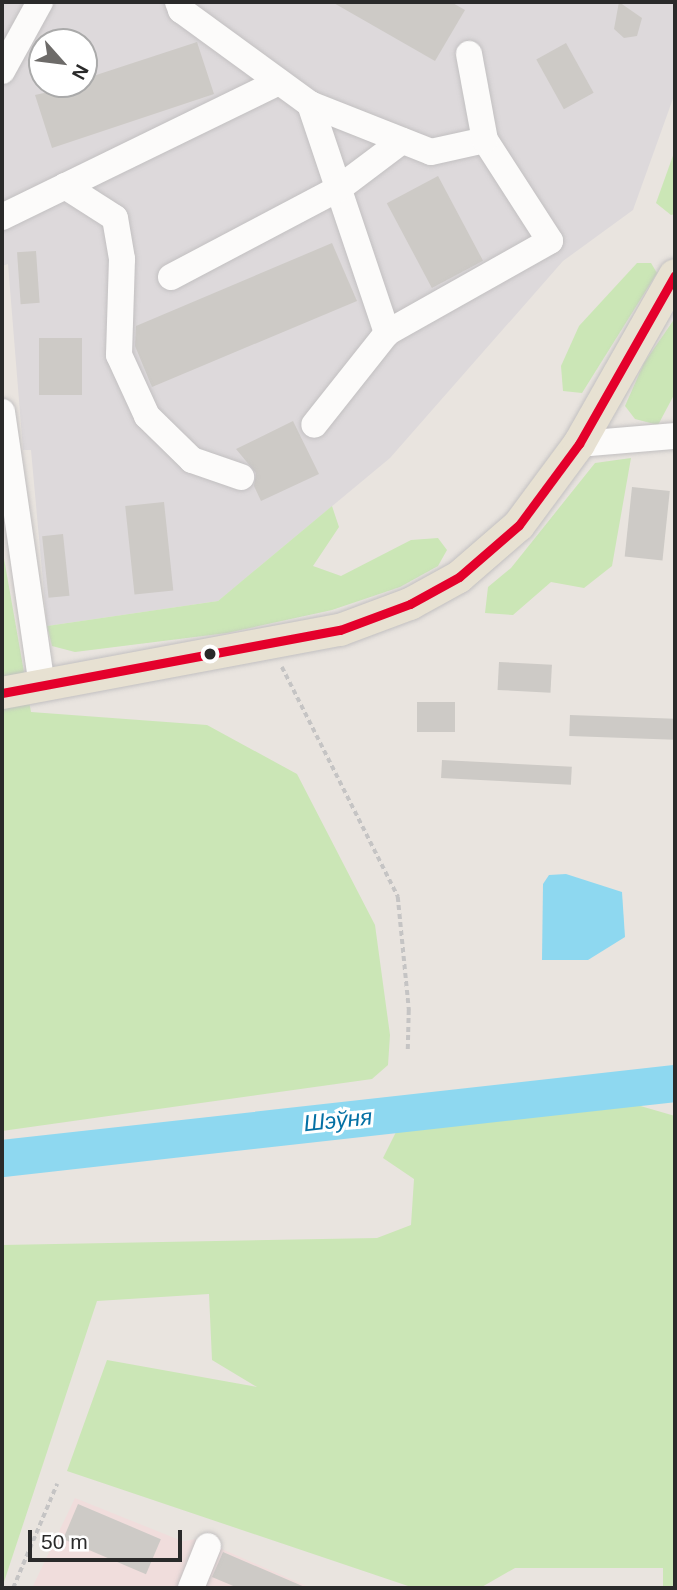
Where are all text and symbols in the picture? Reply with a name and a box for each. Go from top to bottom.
north arrow [28,28,98,98]
text: N [68,61,93,83]
unlabelled marker [203,647,217,661]
water label: Шэўня [302,1103,374,1137]
scale bar [32,1516,186,1560]
text: 50 m [41,1530,88,1553]

